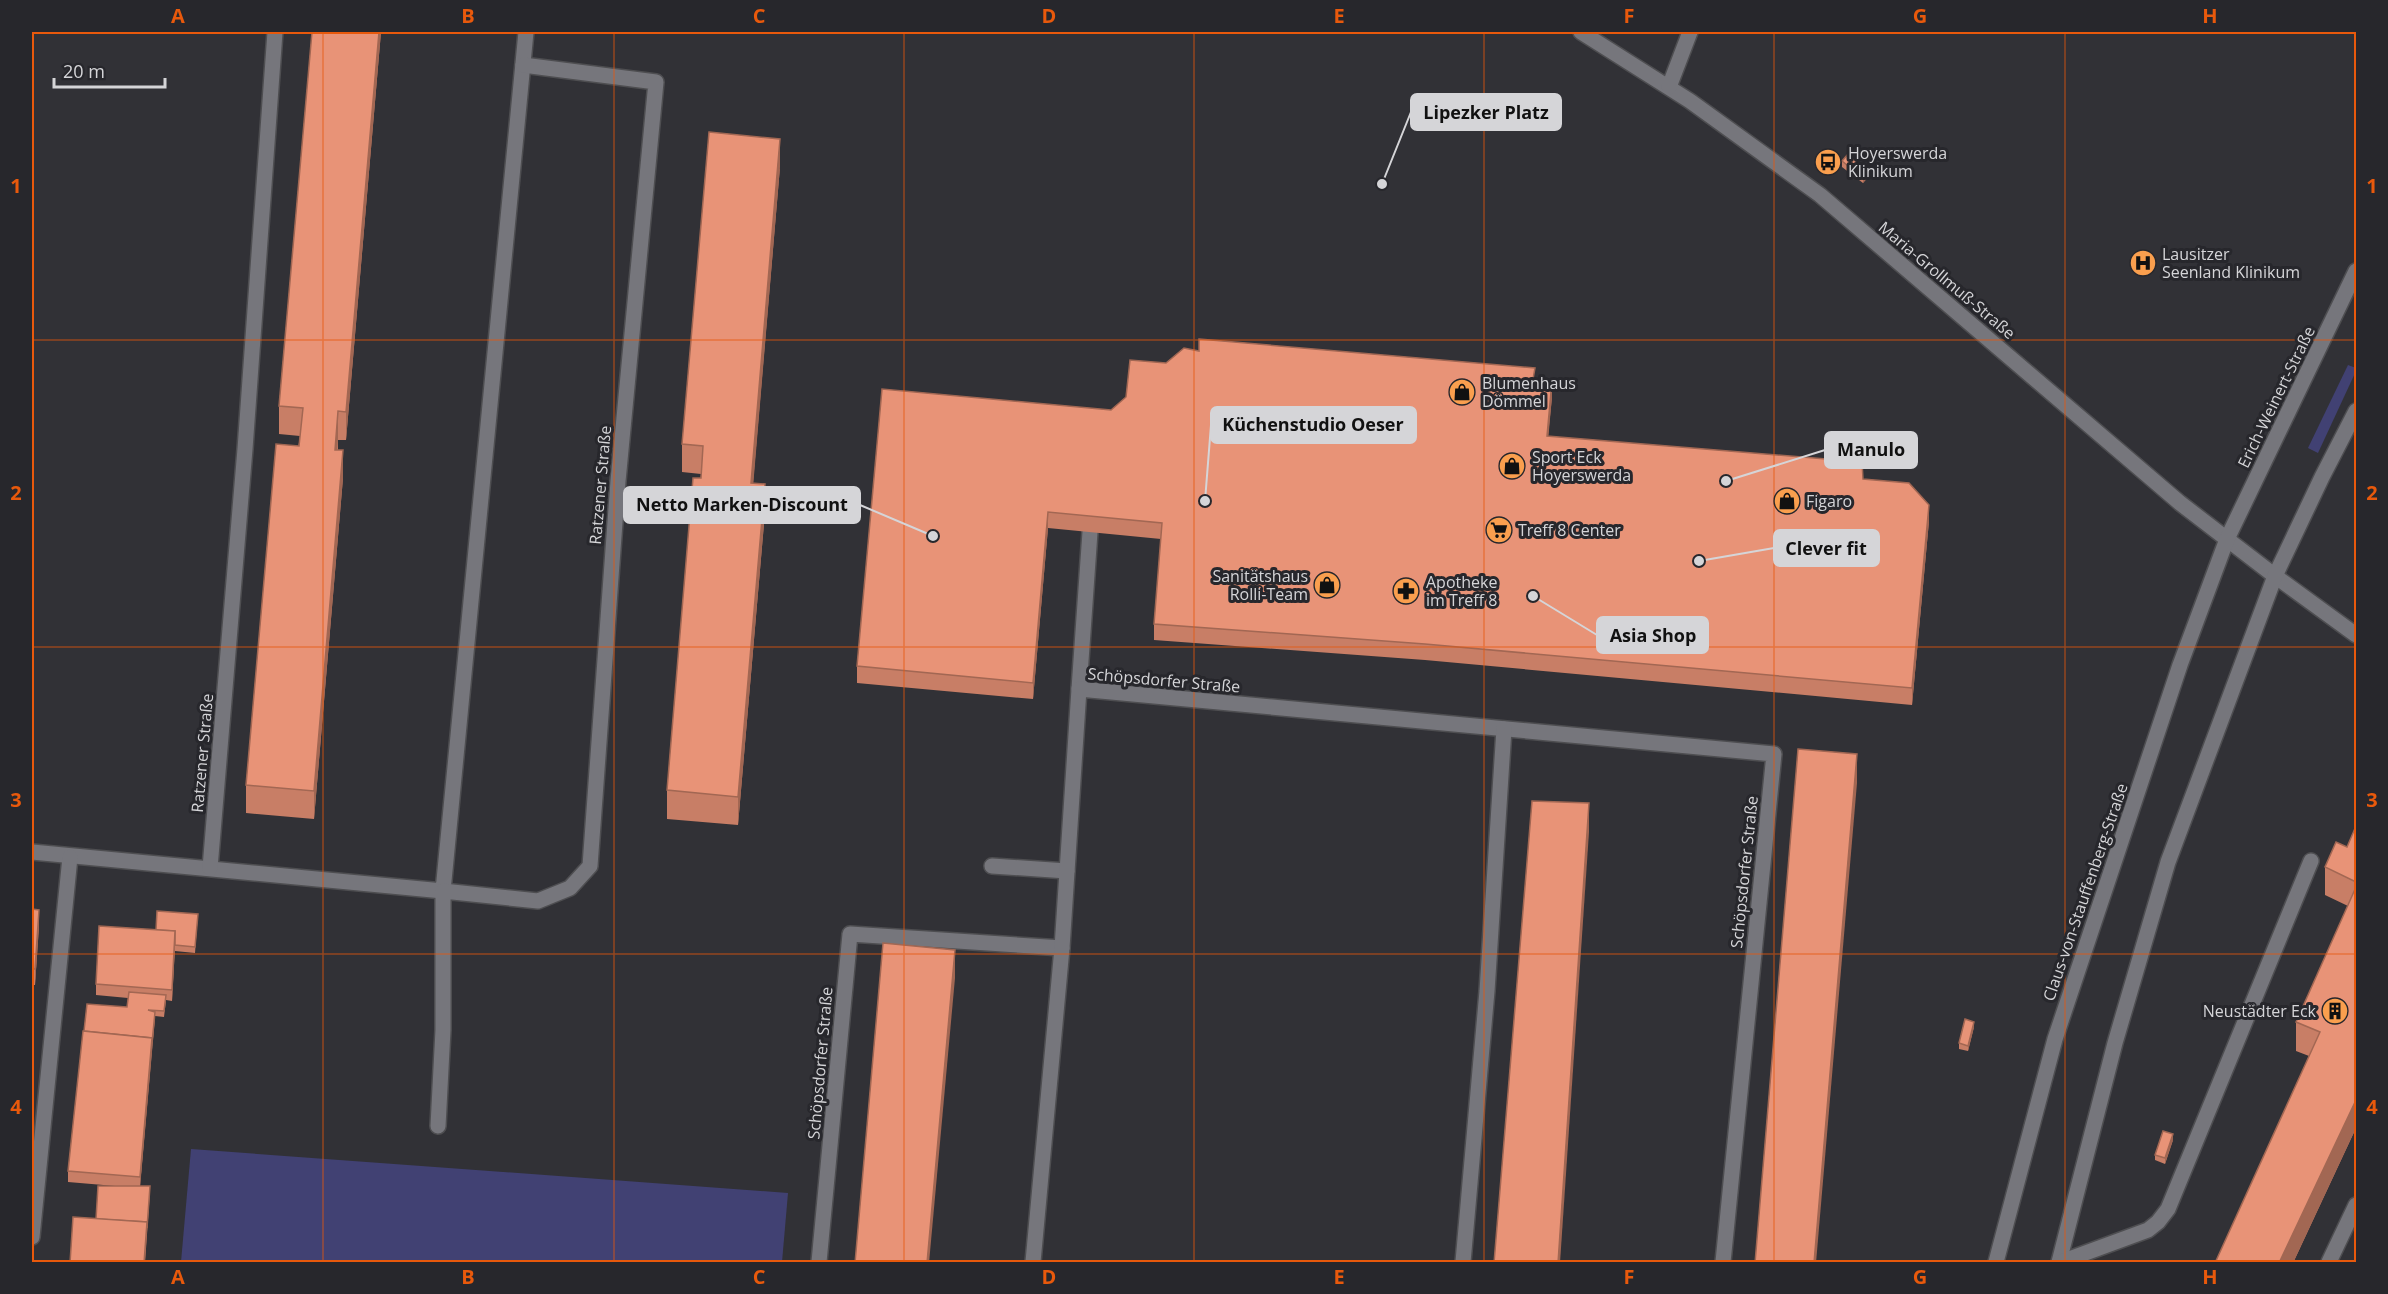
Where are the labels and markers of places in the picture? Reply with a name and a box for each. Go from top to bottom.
callout: Lipezker Platz [1411,94,1561,130]
place label: Hoyerswerda Klinikum [1848,142,1947,182]
bus stop icon: Hoyerswerda Klinikum [1813,147,1843,177]
place label: Lausitzer Seenland Klinikum [2162,243,2300,283]
hospital icon: Lausitzer Seenland Klinikum [2128,248,2158,278]
place label: Blumenhaus Dömmel [1482,372,1576,412]
shop icon: Blumenhaus Dömmel [1447,377,1477,407]
callout: Küchenstudio Oeser [1211,407,1416,443]
callout: Manulo [1825,432,1917,468]
place label: Sport Eck Hoyerswerda [1532,446,1631,486]
shop icon: Sport Eck Hoyerswerda [1497,451,1527,481]
shop icon: Figaro [1772,486,1802,516]
callout: Netto Marken-Discount [624,487,860,523]
place label: Figaro [1806,490,1852,512]
supermarket icon: Treff 8 Center [1484,515,1514,545]
place label: Treff 8 Center [1518,519,1621,541]
callout: Clever fit [1774,530,1879,566]
place label: Sanitätshaus Rolli-Team [1212,565,1308,605]
shop icon: Sanitätshaus Rolli-Team [1312,570,1342,600]
place label: Apotheke im Treff 8 [1426,571,1497,611]
pharmacy icon: Apotheke im Treff 8 [1391,576,1421,606]
callout: Asia Shop [1597,617,1708,653]
building icon: Neustädter Eck [2320,996,2350,1026]
place label: Neustädter Eck [2203,1000,2317,1022]

